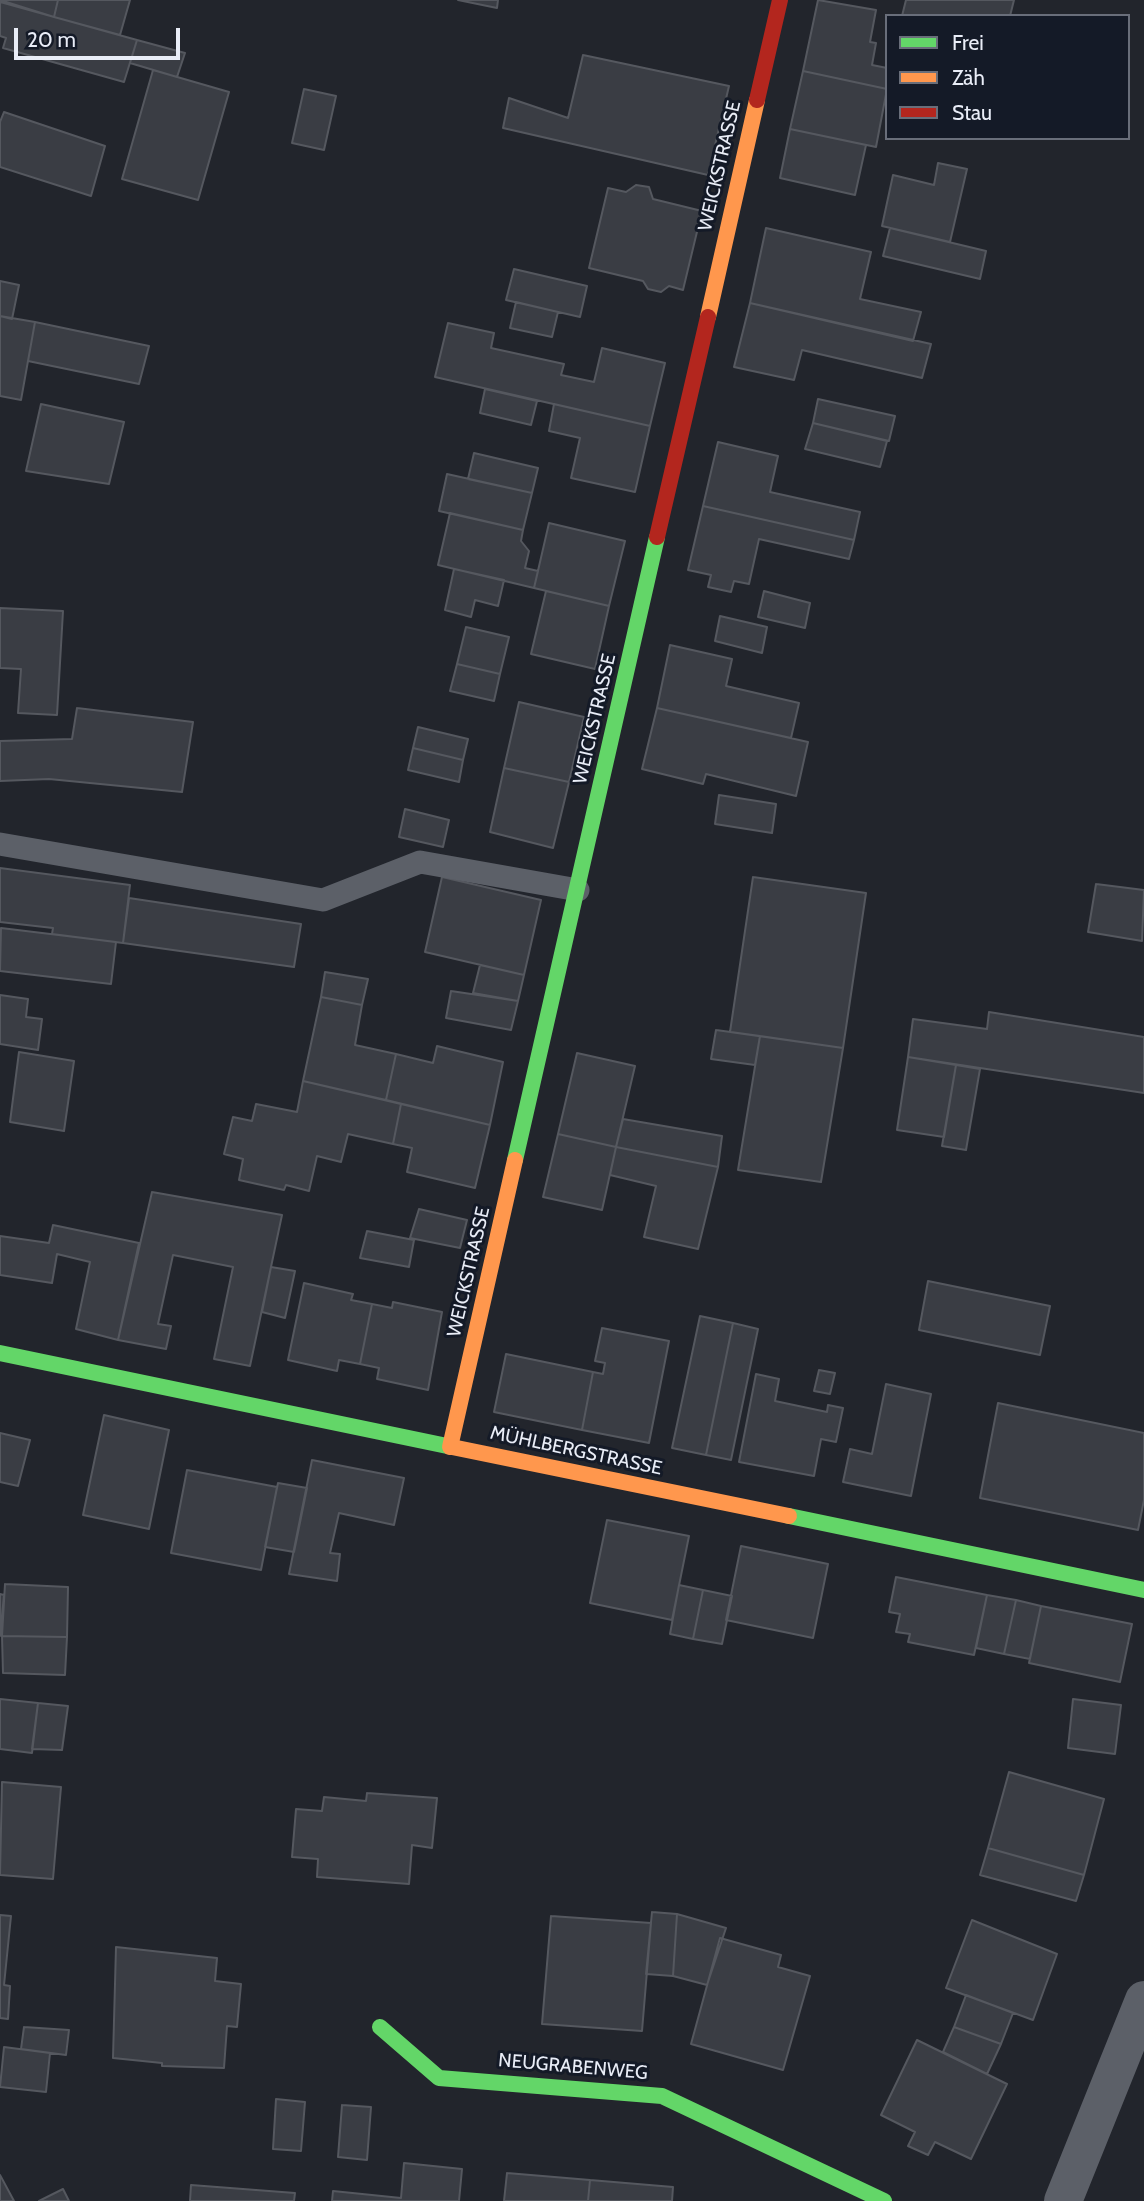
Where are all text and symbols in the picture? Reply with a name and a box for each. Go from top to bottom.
scale bar [18,14,184,58]
legend [885,14,1130,140]
text: 20 m [27,27,76,52]
text: Frei [952,30,984,55]
text: Zäh [952,65,985,90]
street label: WEICKSTRASSE [694,99,746,233]
text: Stau [952,100,992,125]
street label: WEICKSTRASSE [569,652,621,786]
street label: WEICKSTRASSE [443,1205,495,1339]
street label: MÜHLBERGSTRASSE [488,1422,664,1480]
street label: NEUGRABENWEG [497,2049,649,2085]

